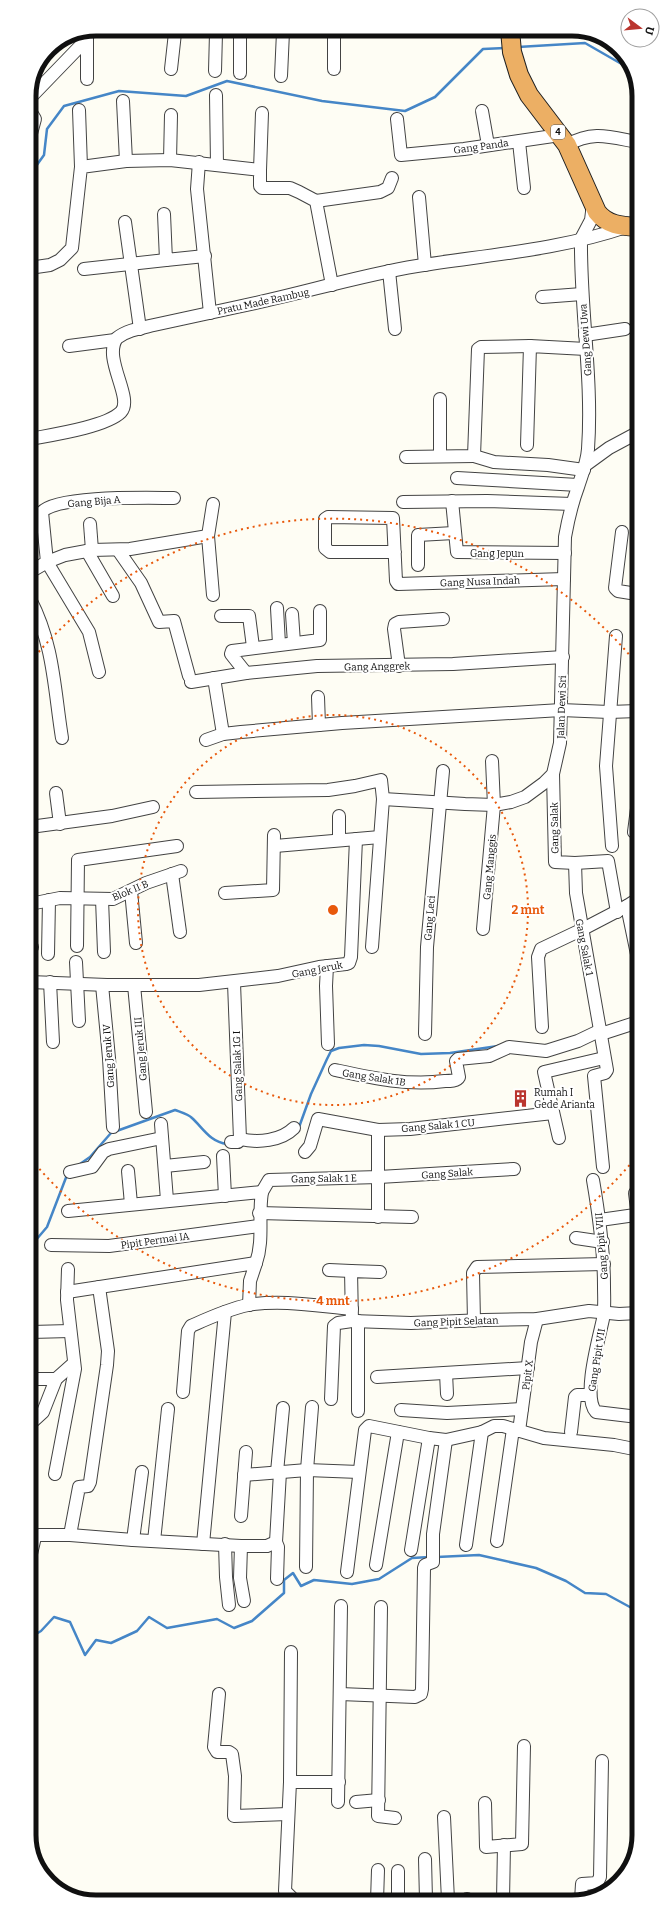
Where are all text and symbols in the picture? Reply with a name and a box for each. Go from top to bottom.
north arrow [620,8,660,48]
text: U [642,25,657,36]
road number: 4 [551,125,565,139]
street label: Gang Panda [453,137,510,157]
street label: Pratu Made Rambug [216,286,311,318]
street label: Gang Dewi Uwa [577,303,595,376]
street label: Gang Bija A [67,494,122,510]
street label: Gang Jepun [470,548,525,560]
street label: Gang Nusa Indah [440,575,521,589]
street label: Gang Anggrek [344,660,411,674]
street label: Jalan Dewi Sri [555,675,569,740]
street label: Gang Salak [549,802,561,854]
street label: Gang Manggis [481,833,499,901]
street label: Blok II B [111,878,150,904]
street label: Gang Leci [422,895,438,941]
centre of rings [326,903,340,917]
text: 2 mnt [512,903,545,917]
street label: Gang Salak 1 [573,918,595,977]
street label: Gang Jeruk [291,959,344,981]
street label: Gang Jeruk III [132,1016,150,1081]
street label: Gang Jeruk IV [101,1024,117,1088]
street label: Gang Salak 1G I [231,1030,245,1102]
street label: Gang Salak 1B [341,1067,407,1089]
place label: Rumah I Gede Arianta [534,1087,596,1111]
building icon: Rumah I Gede Arianta [511,1088,531,1108]
street label: Gang Salak 1 CU [401,1117,476,1135]
street label: Gang Salak [421,1166,474,1182]
street label: Gang Salak 1 E [291,1172,357,1186]
street label: Gang Pipit VIII [593,1211,611,1280]
street label: Pipit Permai IA [120,1230,191,1252]
text: 4 mnt [316,1294,350,1308]
street label: Gang Pipit Selatan [413,1314,499,1329]
street label: Gang Pipit VII [586,1327,608,1393]
street label: Pipit X [520,1359,536,1391]

